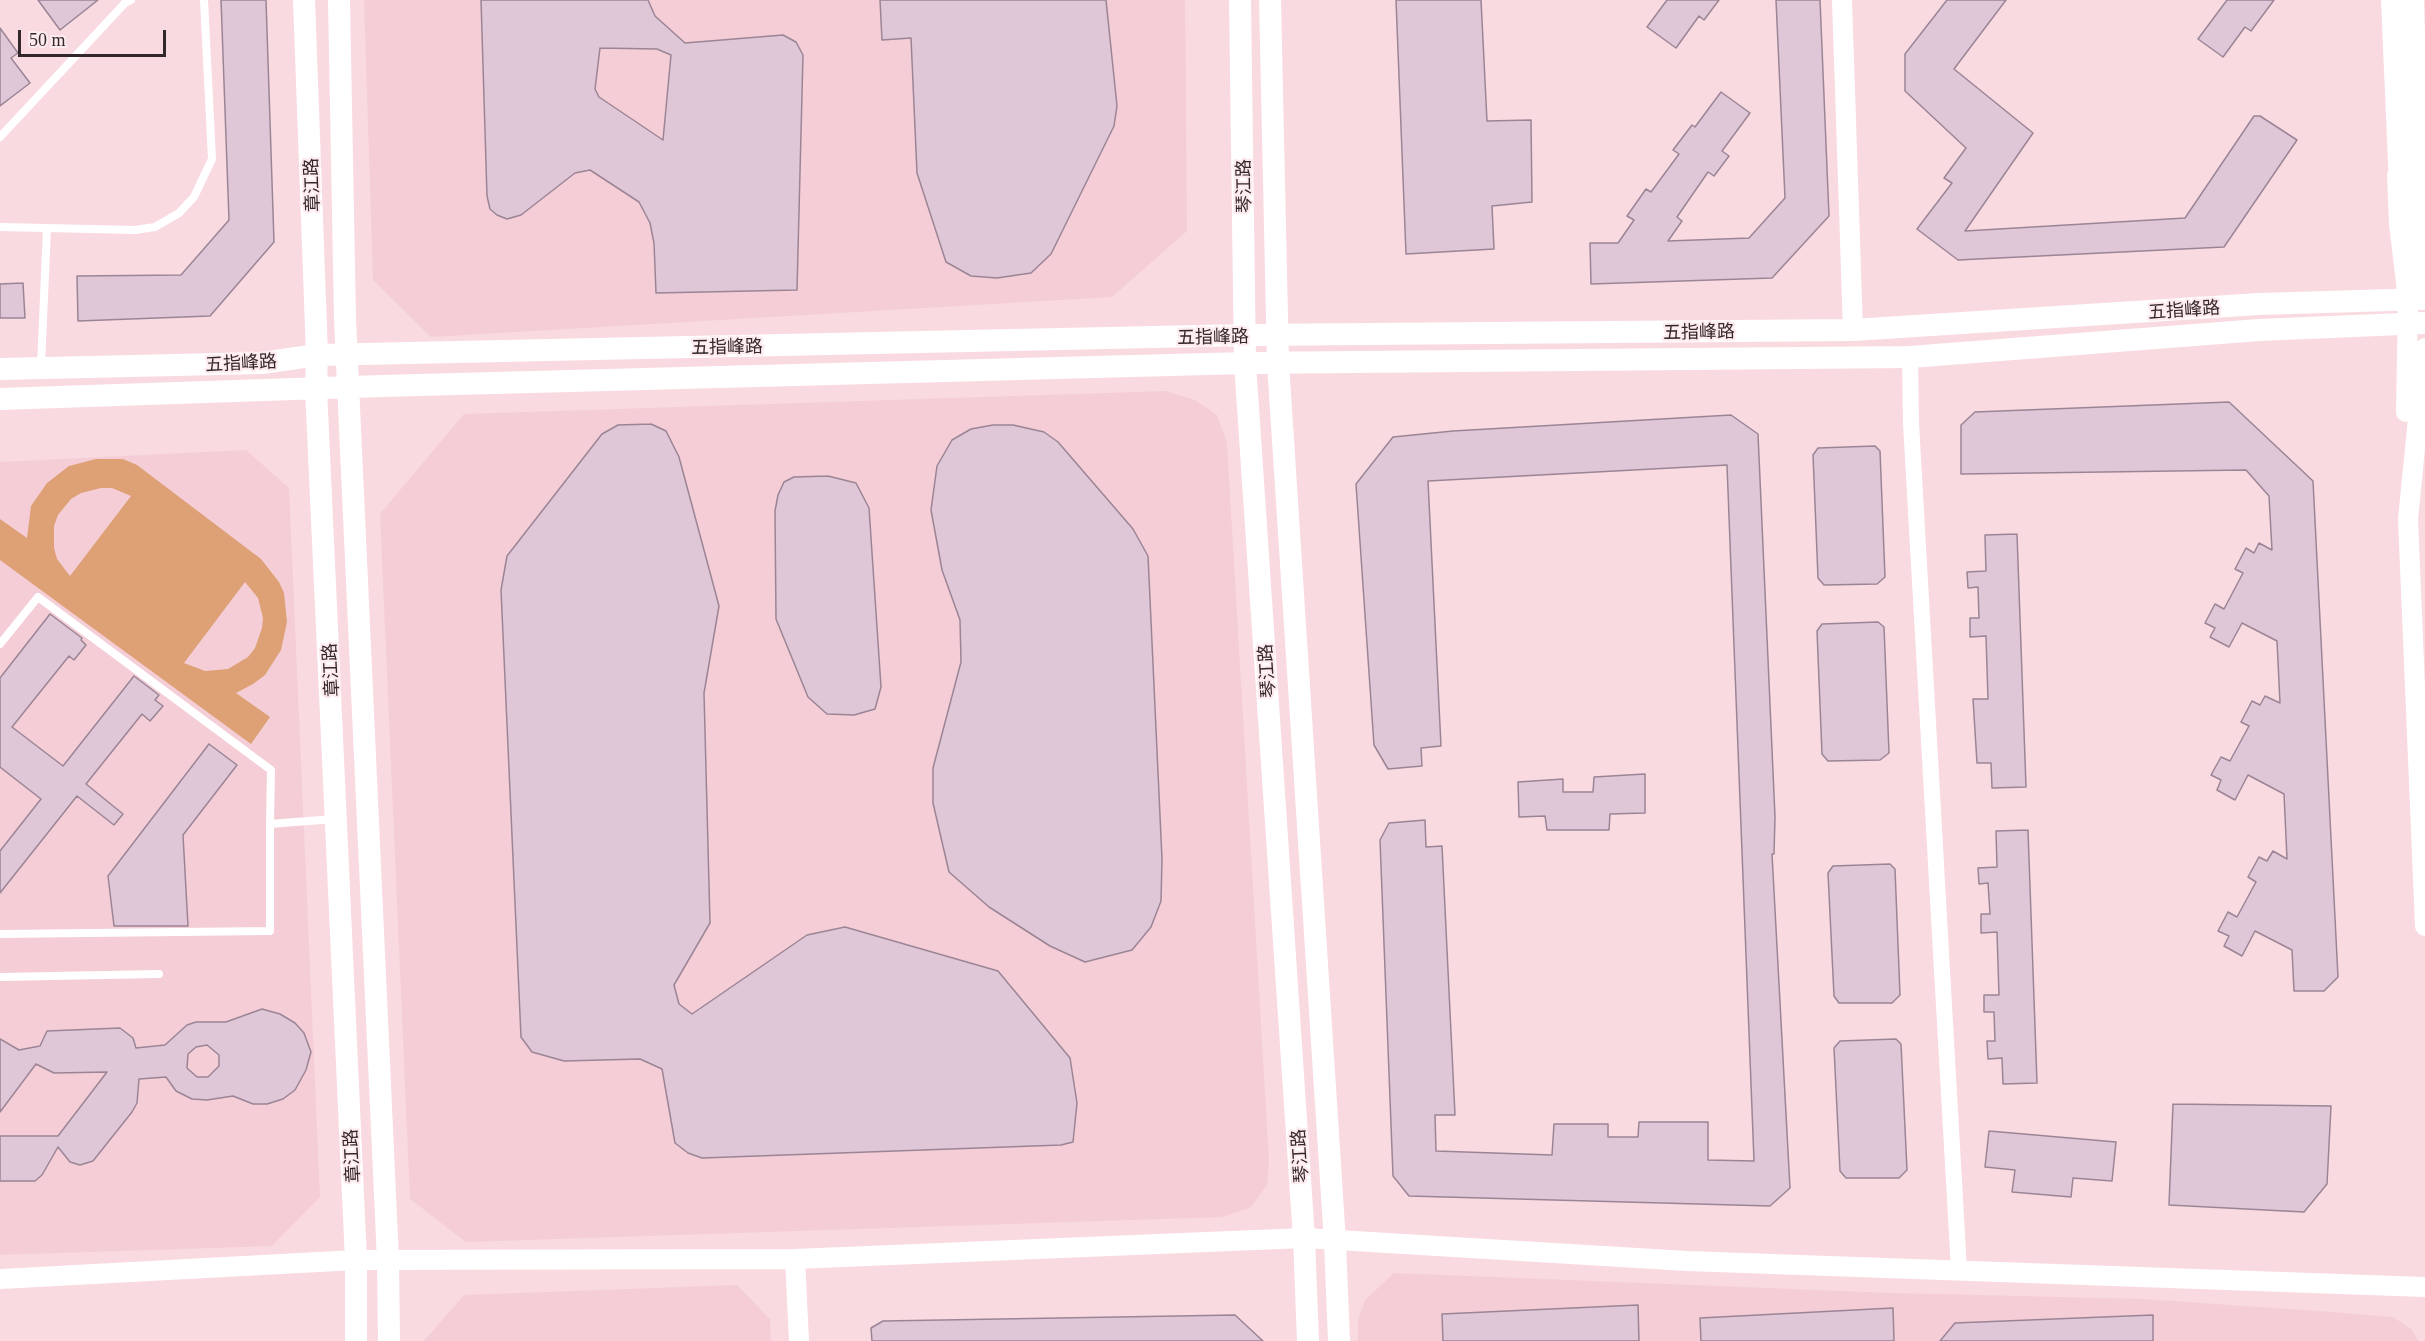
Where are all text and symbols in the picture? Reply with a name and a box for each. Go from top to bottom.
scale bar [21,18,170,56]
text: 50 m [29,30,66,50]
street label: 章江路 [299,158,323,212]
street label: 琴江路 [1232,159,1254,213]
street label: 五指峰路 [2147,296,2221,322]
street label: 五指峰路 [1663,320,1735,342]
street label: 五指峰路 [1177,325,1249,347]
street label: 五指峰路 [691,335,763,357]
street label: 五指峰路 [204,349,278,375]
street label: 章江路 [318,642,342,698]
street label: 琴江路 [1253,643,1279,699]
street label: 章江路 [339,1128,363,1184]
street label: 琴江路 [1286,1128,1312,1184]

